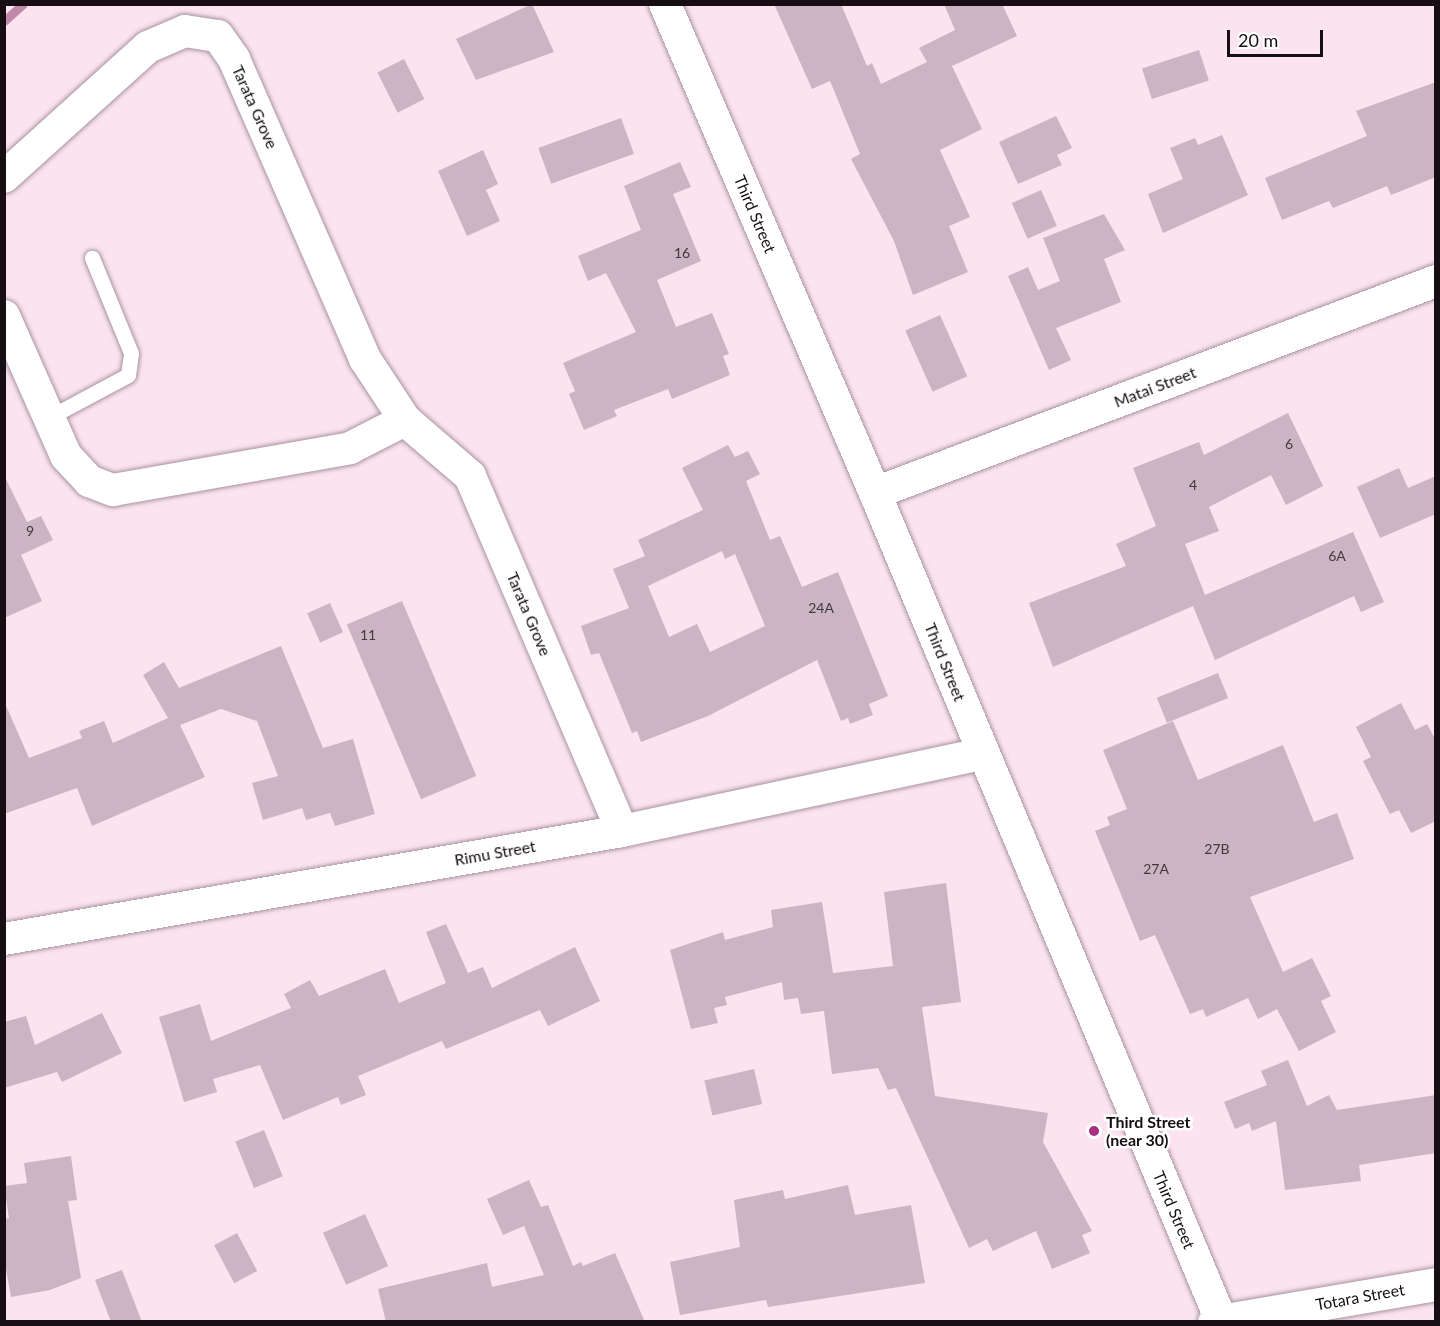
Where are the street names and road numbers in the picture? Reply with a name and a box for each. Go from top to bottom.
street label: Tarata Grove [228,62,282,152]
street label: Third Street [730,172,780,256]
street label: Matai Street [1111,363,1199,411]
street label: Tarata Grove [503,569,555,659]
street label: Third Street [921,620,969,704]
street label: Rimu Street [453,836,537,870]
street label: Third Street [1149,1168,1199,1252]
street label: Totara Street [1314,1280,1406,1314]

